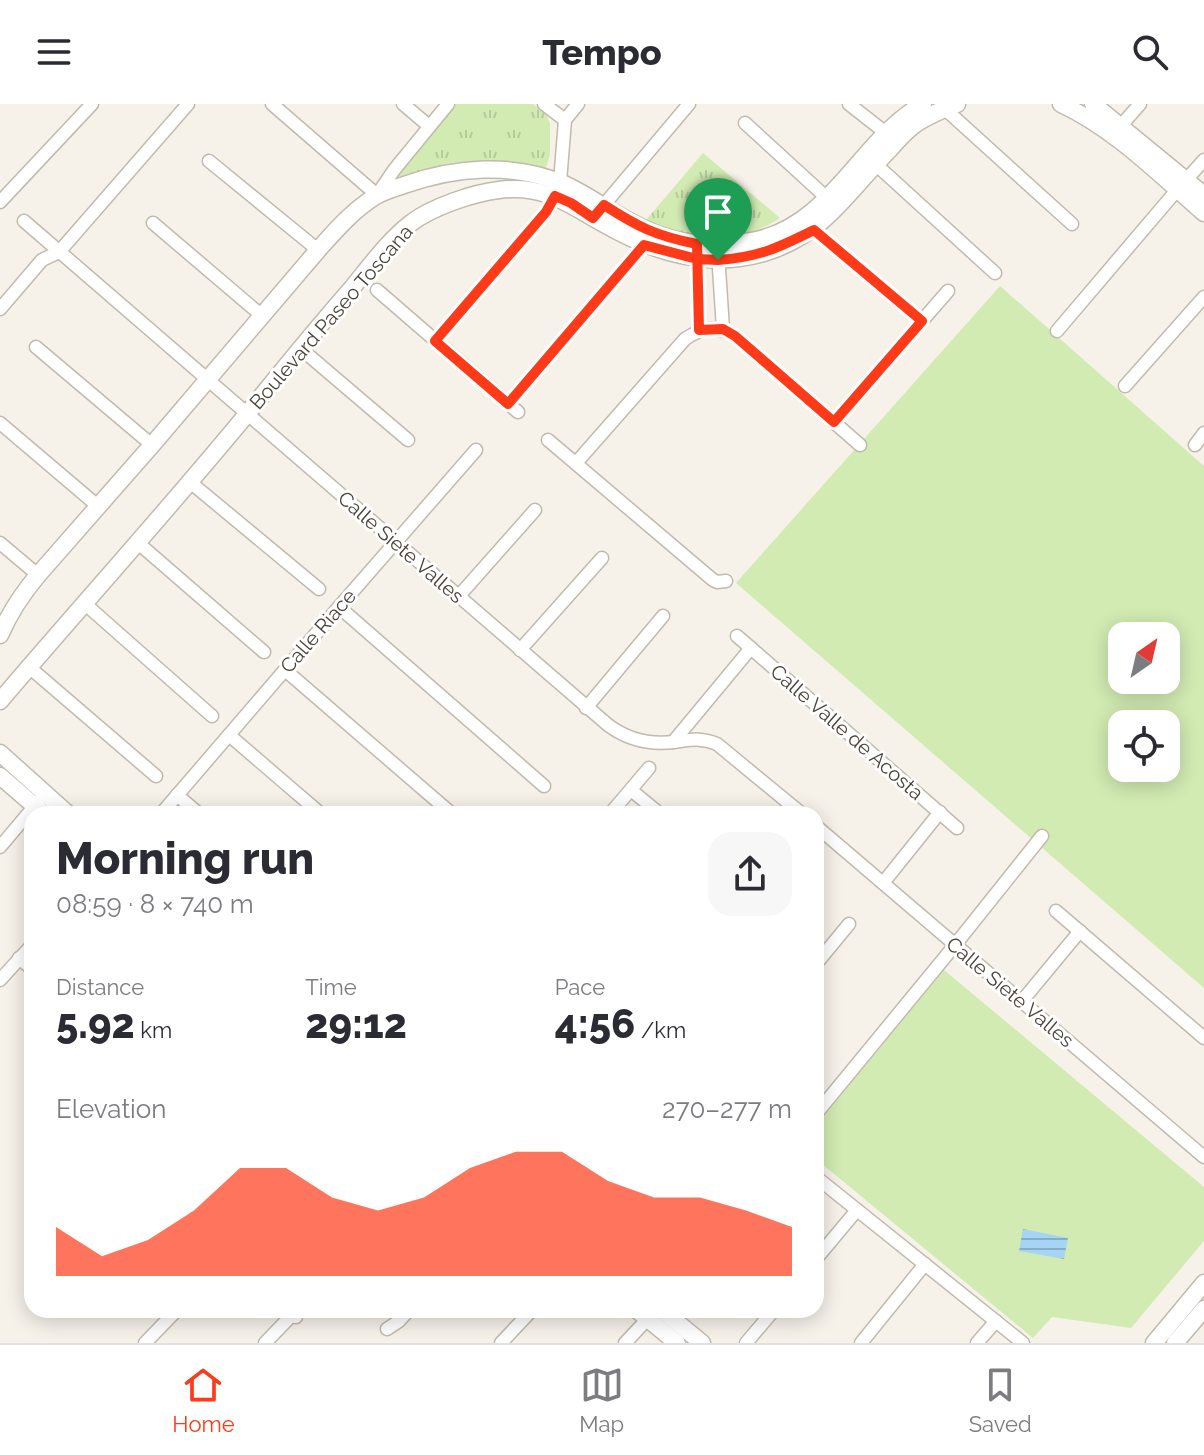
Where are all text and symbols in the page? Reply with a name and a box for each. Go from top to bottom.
icon: menu [32,30,76,74]
icon: search [1128,30,1172,74]
text: Tempo [542,31,662,73]
pin [684,178,752,260]
icon: arrive [696,190,740,234]
street label: Boulevard Paseo Toscana [244,220,418,414]
street label: Calle Siete Valles [333,486,469,608]
street label: Calle Riace [275,584,361,678]
north arrow [1108,622,1180,694]
map controls [1108,622,1180,782]
street label: Calle Valle de Acosta [766,659,928,805]
button: locate [1108,710,1180,782]
button: share [708,832,792,916]
text: Morning run [56,833,314,884]
text: 08:59 · 8 × 740 m [56,889,254,919]
street label: Calle Siete Valles [941,932,1079,1052]
text: Distance [56,974,144,1000]
text: Time [305,974,357,1000]
text: Pace [555,974,605,1000]
text: 5.92 [56,1000,135,1047]
text: 29:12 [305,1000,407,1047]
text: 4:56 [555,1000,635,1047]
text: km [135,1017,172,1043]
text: /km [635,1017,686,1043]
text: Elevation [56,1094,166,1124]
text: 270–277 m [662,1094,792,1124]
tab: Home [172,1363,235,1437]
tab: Map [579,1363,624,1437]
tab: Saved [969,1363,1032,1437]

